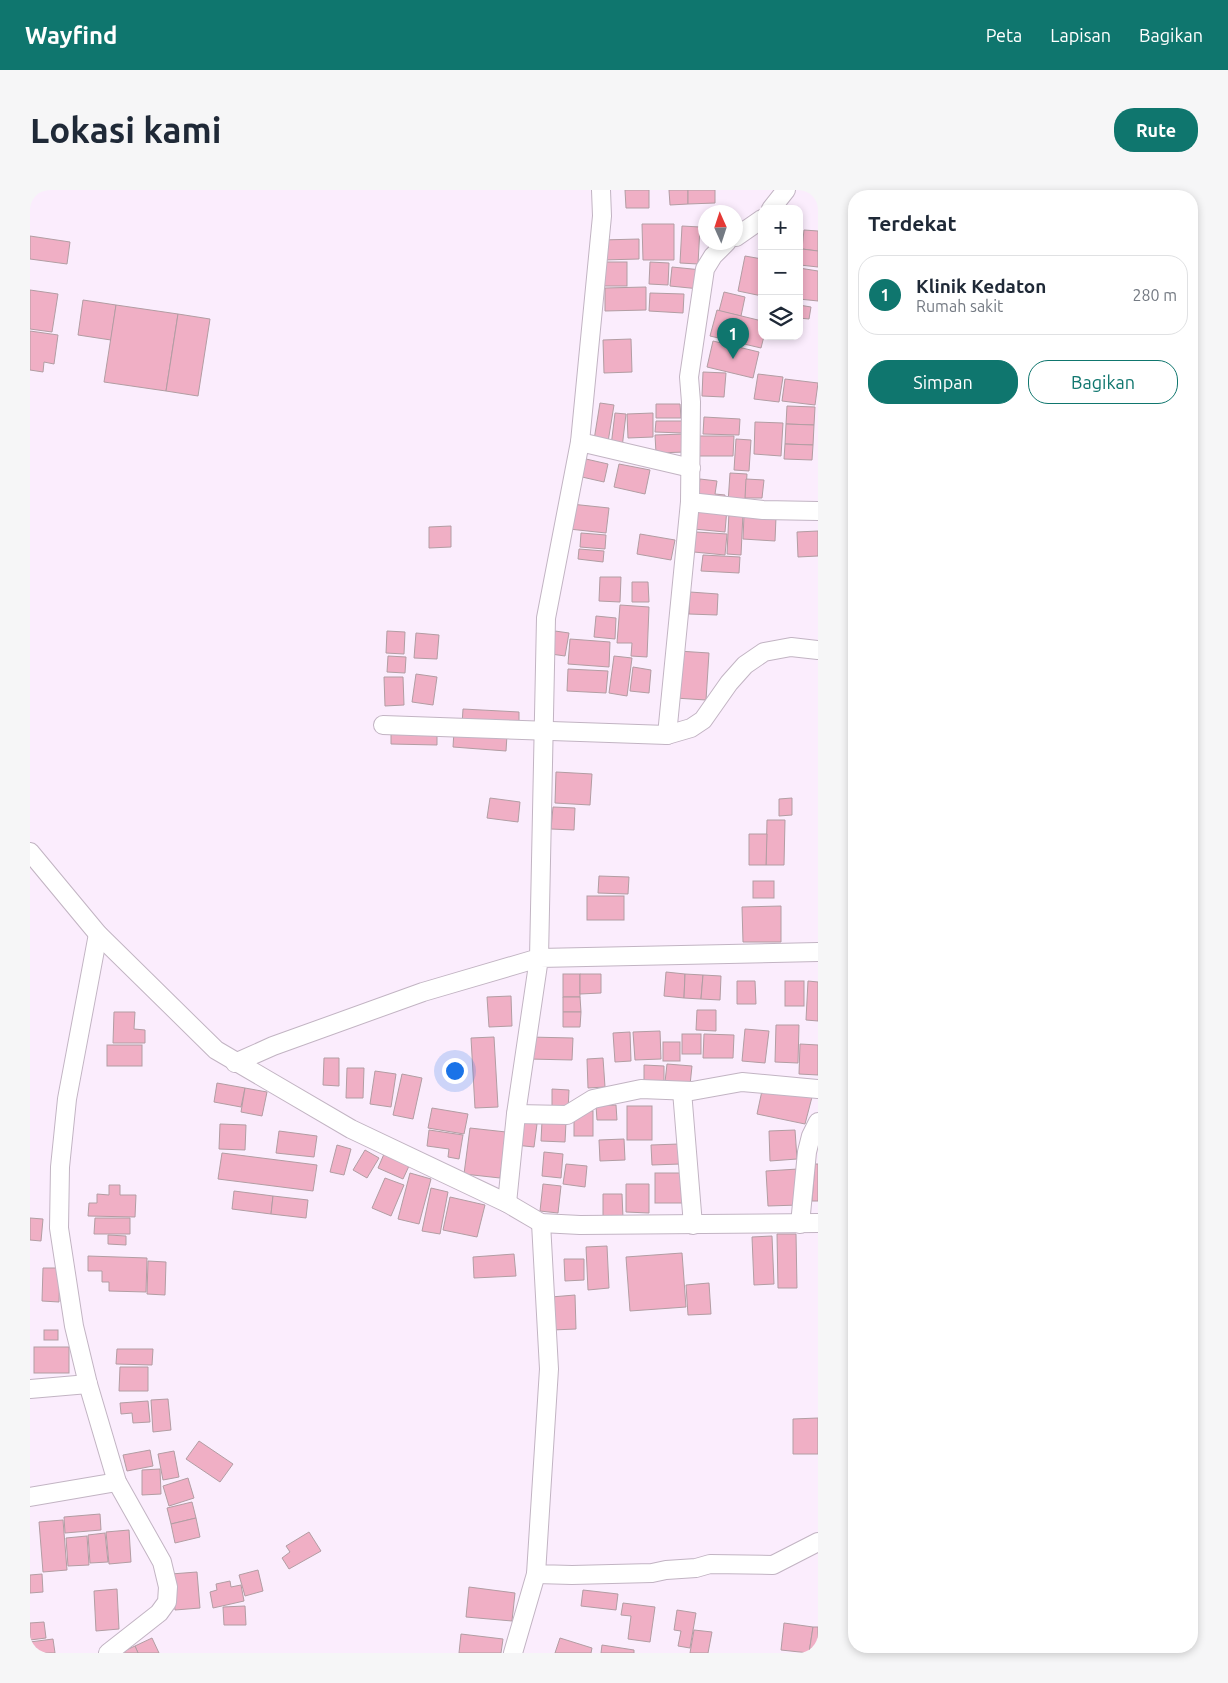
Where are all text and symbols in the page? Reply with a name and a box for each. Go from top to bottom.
text: Wayfind [25,22,117,49]
text: Peta [986,25,1022,45]
text: Lapisan [1050,25,1111,45]
text: Bagikan [1139,25,1203,45]
button: Rute [1114,108,1198,152]
text: Lokasi kami [30,110,222,150]
north arrow [698,205,743,250]
map controls [758,205,803,340]
button: + [758,205,803,250]
text: Terdekat [868,211,956,235]
button: − [758,250,803,295]
text: Klinik Kedaton [916,275,1046,297]
text: 1 [880,286,890,304]
text: 280 m [1132,286,1177,304]
button: layers [758,295,803,340]
text: Rumah sakit [916,297,1003,315]
pin: 1 [717,318,749,359]
button: Simpan [868,360,1018,404]
button: Bagikan [1028,360,1178,404]
your location [442,1058,468,1084]

